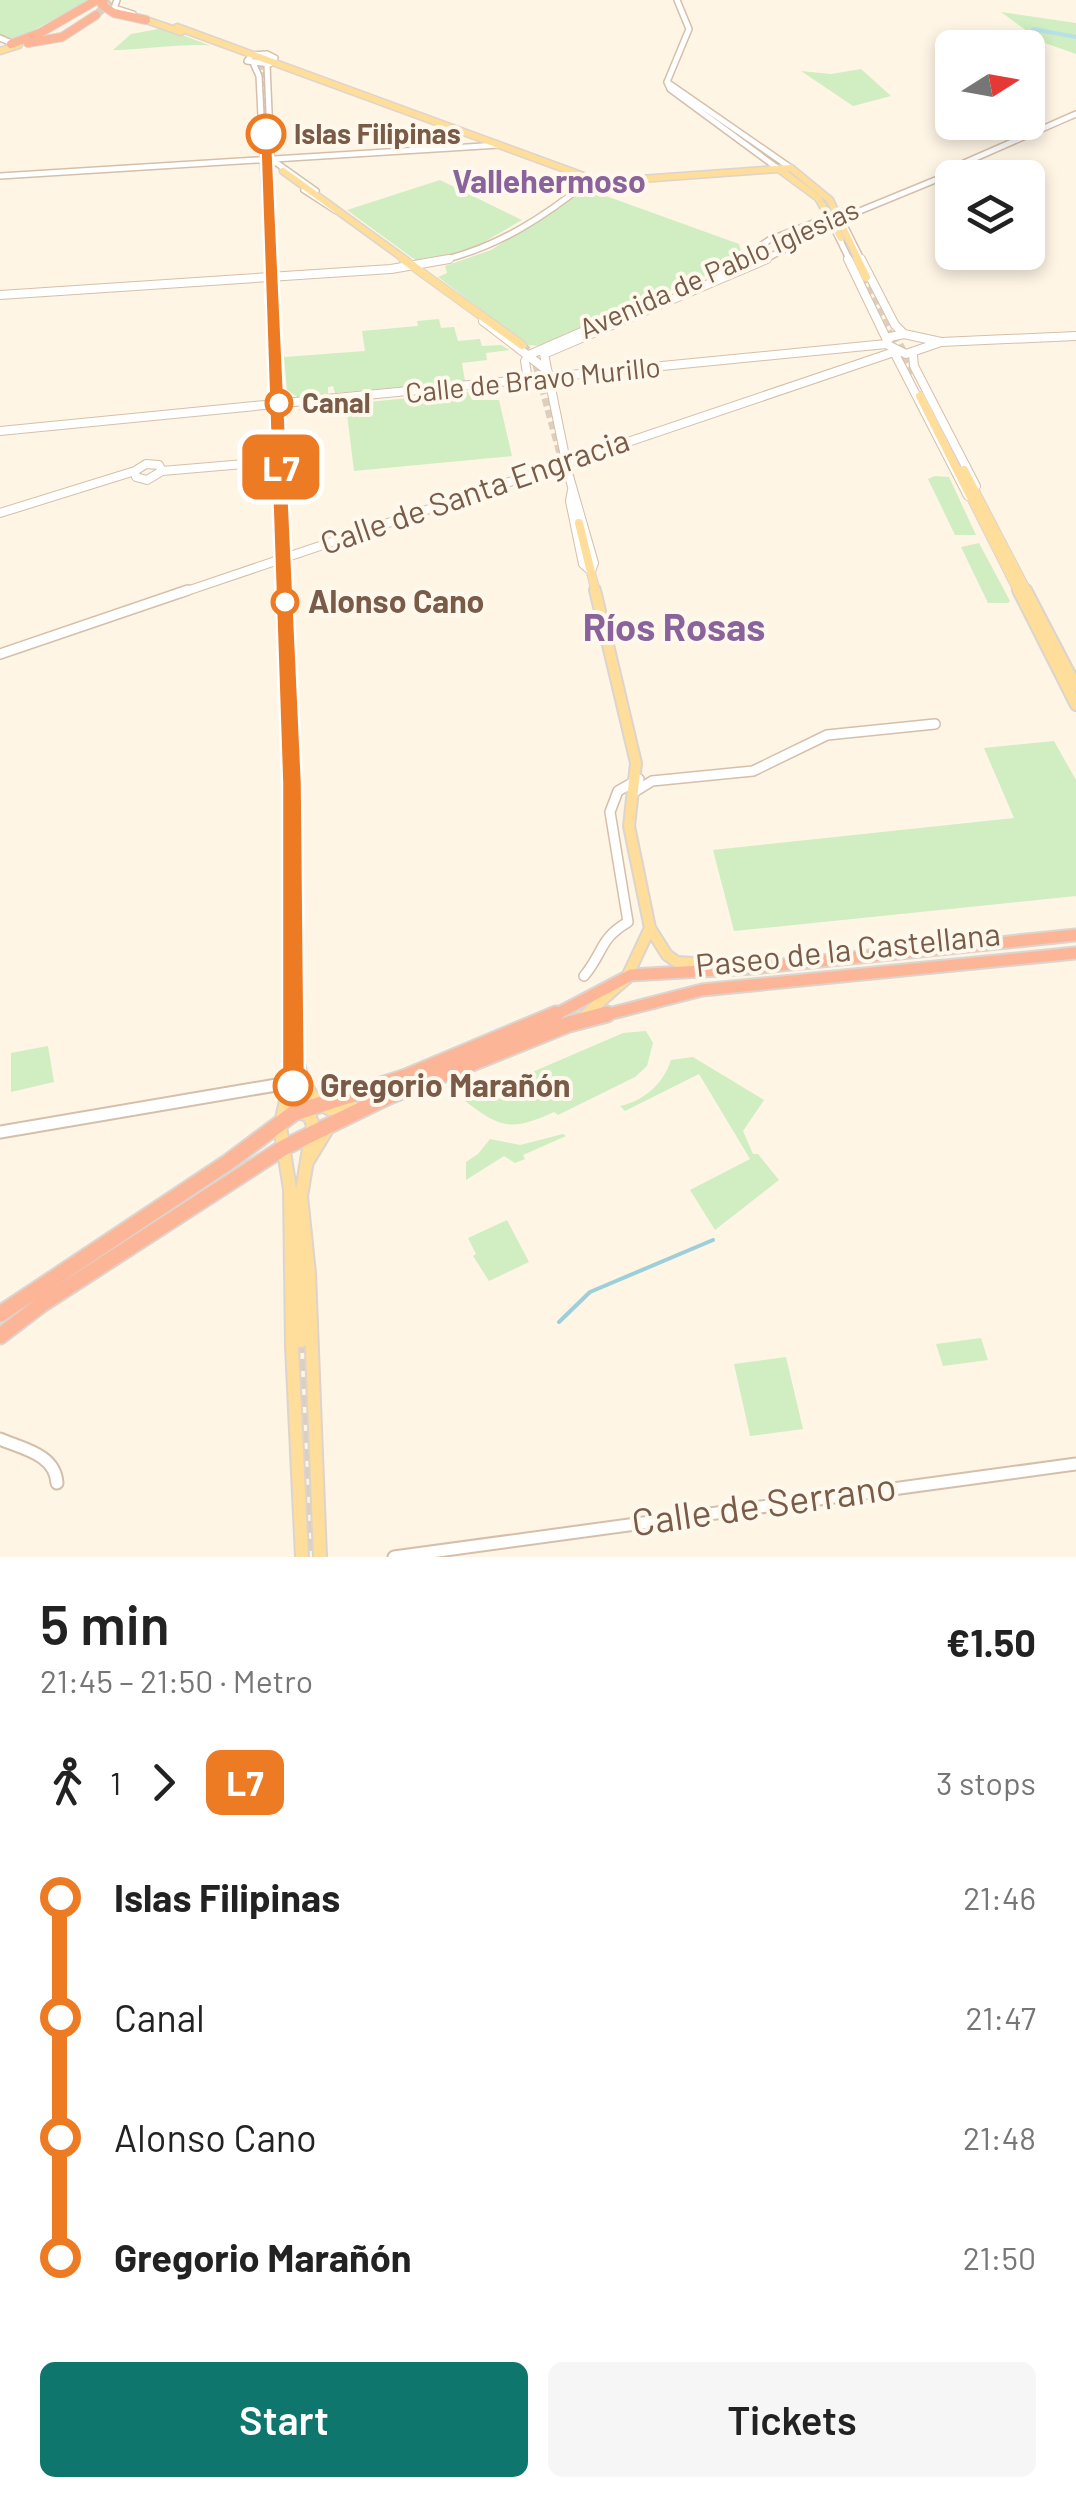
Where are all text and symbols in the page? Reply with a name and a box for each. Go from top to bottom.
north arrow [935,30,1045,140]
map controls [935,30,1045,270]
marker: Islas Filipinas [247,115,285,153]
place label: Islas Filipinas [294,116,461,150]
button: layers [935,160,1045,270]
district label: Vallehermoso [452,161,646,199]
street label: Avenida de Pablo Iglesias [574,191,864,345]
street label: Calle de Bravo Murillo [404,349,662,409]
place label: Canal [302,385,371,419]
marker: Canal [266,390,292,416]
street label: Calle de Santa Engracia [315,419,634,561]
line badge: L7 [236,434,326,500]
text: L7 [262,446,300,488]
place label: Alonso Cano [308,581,484,619]
marker: Alonso Cano [272,589,298,615]
district label: Ríos Rosas [583,603,765,649]
street label: Paseo de la Castellana [693,913,1002,983]
place label: Gregorio Marañón [320,1065,570,1103]
marker: Gregorio Marañón [274,1067,312,1105]
street label: Calle de Serrano [629,1462,899,1544]
text: 5 min [40,1590,170,1656]
text: €1.50 [946,1619,1036,1665]
text: 21:45 – 21:50 · Metro [40,1661,313,1699]
icon: walk [40,1755,95,1810]
icon: forward [136,1755,191,1810]
text: L7 [226,1761,264,1803]
text: 1 [110,1763,121,1801]
text: 3 stops [936,1763,1036,1801]
text: Islas Filipinas [114,1874,340,1920]
text: 21:46 [963,1878,1036,1916]
text: Canal [114,1994,205,2040]
text: 21:47 [965,1998,1036,2036]
text: Alonso Cano [114,2114,317,2160]
text: 21:48 [963,2118,1036,2156]
text: Gregorio Marañón [114,2234,411,2280]
text: 21:50 [963,2238,1036,2276]
button: Start [40,2362,528,2477]
button: Tickets [548,2362,1036,2477]

